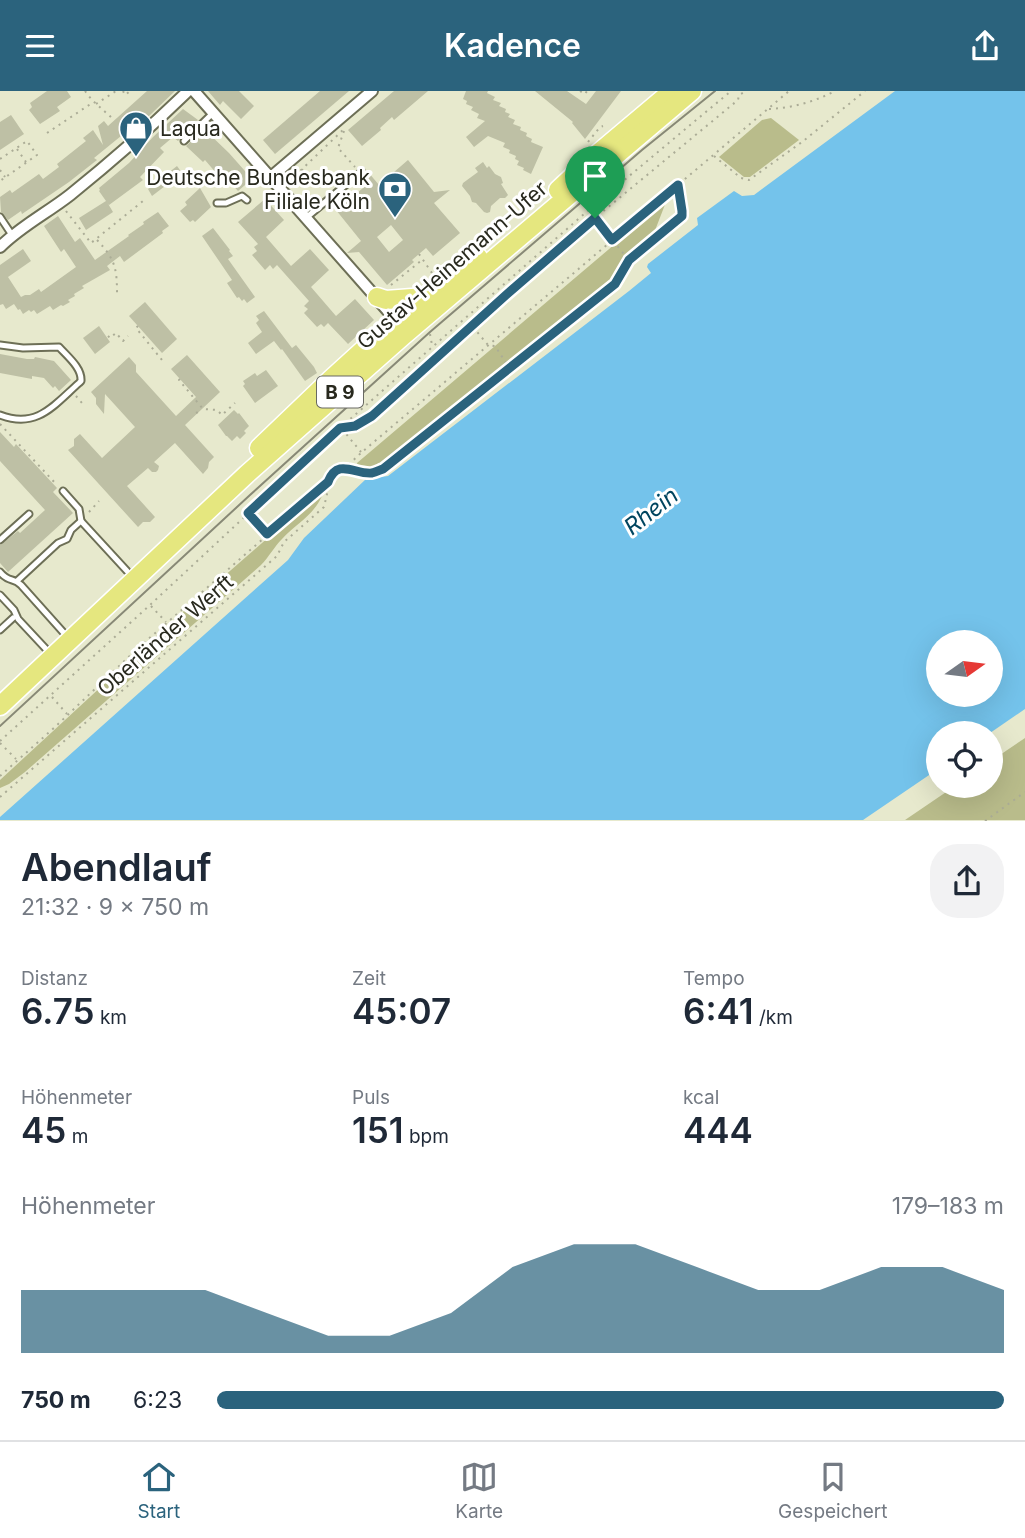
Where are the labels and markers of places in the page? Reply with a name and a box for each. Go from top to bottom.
shop icon: Laqua [117,109,155,158]
place label: Laqua [160,116,221,141]
pin [565,146,625,218]
place label: Deutsche Bundesbank Filiale Köln [146,165,370,214]
bank icon: Deutsche Bundesbank Filiale Köln [376,170,414,219]

